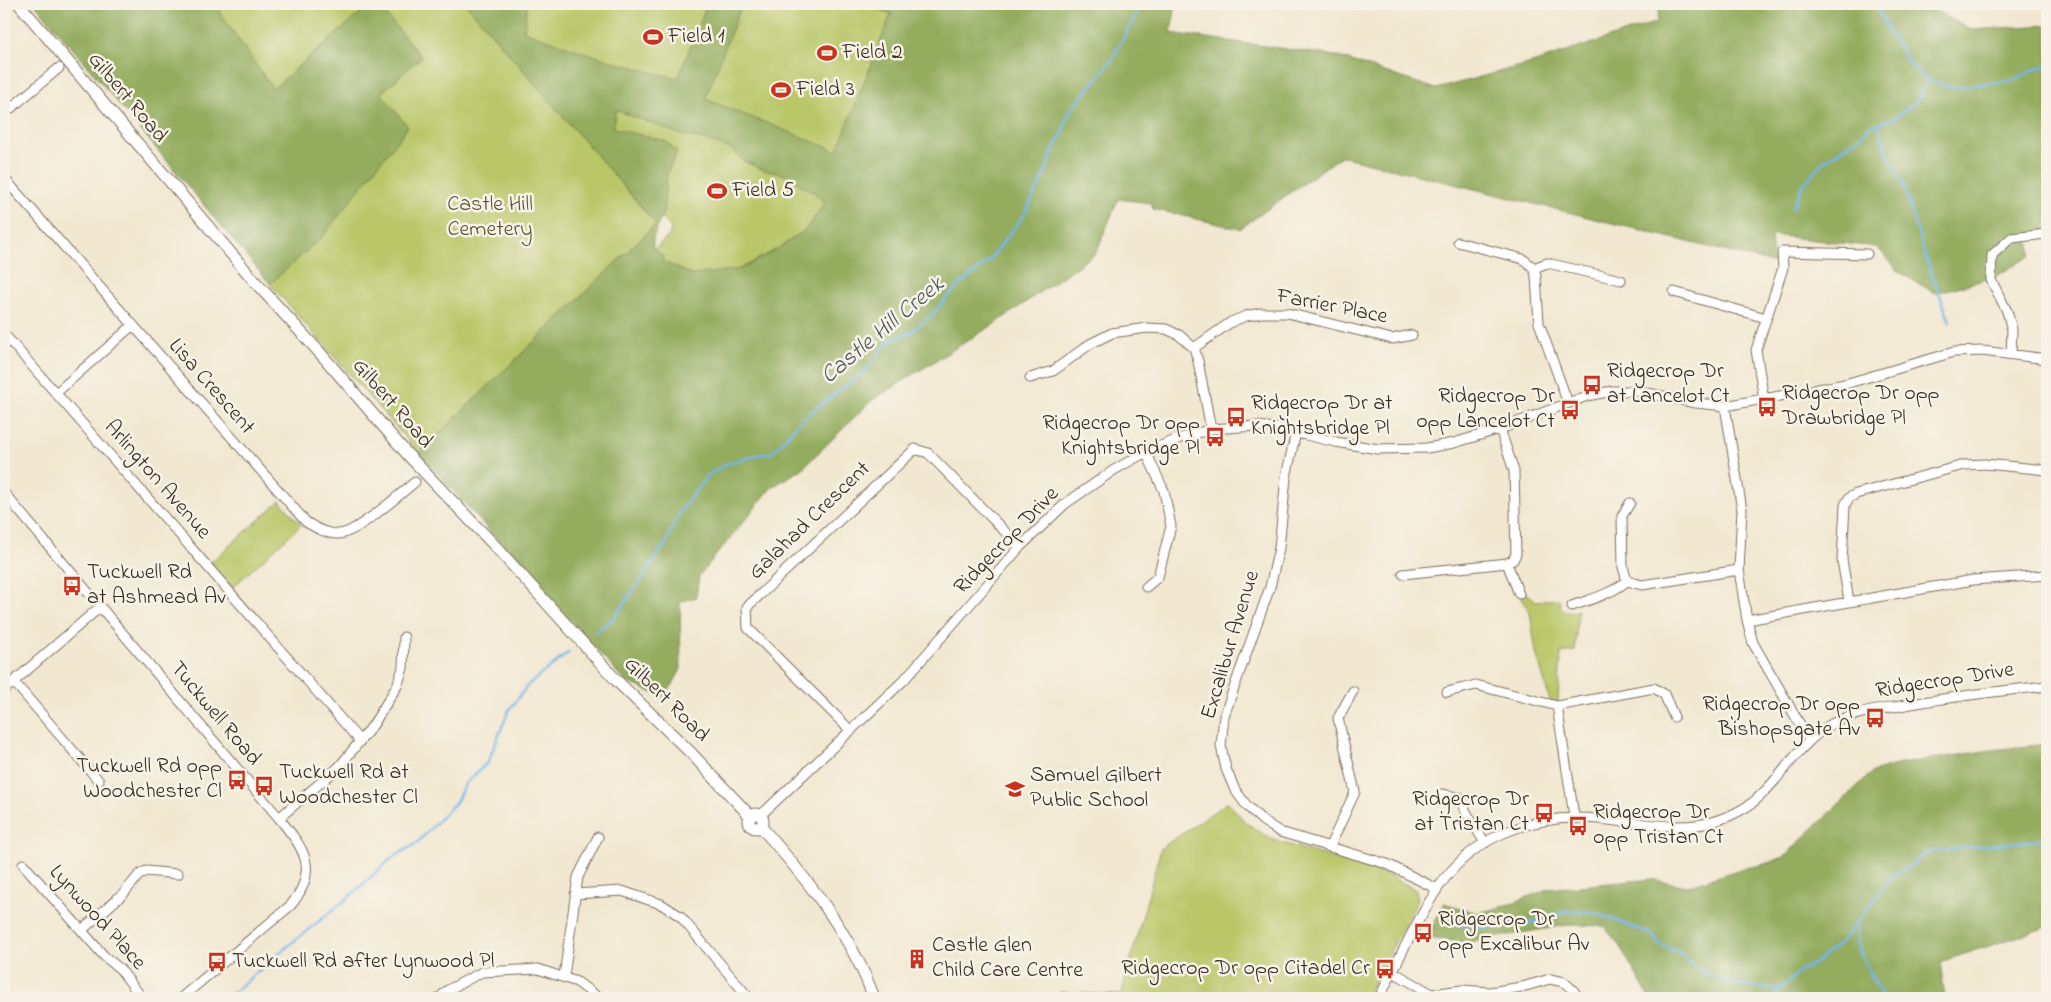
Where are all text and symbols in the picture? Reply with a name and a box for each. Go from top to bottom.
place label: Field 1 [667,21,725,53]
sports icon: Field 1 [642,26,664,48]
place label: Field 2 [841,37,903,69]
sports icon: Field 2 [816,42,838,64]
street label: Gilbert Road [79,45,175,151]
place label: Field 3 [795,74,855,106]
sports icon: Field 3 [770,79,792,101]
place label: Field 5 [731,175,794,207]
sports icon: Field 5 [706,180,728,202]
park label: Castle Hill Cemetery [447,189,533,247]
water label: Castle Hill Creek [813,268,954,393]
street label: Farrier Place [1273,280,1390,333]
street label: Lisa Crescent [160,332,262,443]
street label: Gilbert Road [344,352,440,456]
place label: Ridgecrop Dr at Lancelot Ct [1607,356,1730,413]
bus stop icon: Ridgecrop Dr at Lancelot Ct [1581,374,1603,396]
place label: Ridgecrop Dr opp Drawbridge Pl [1781,378,1940,436]
place label: Ridgecrop Dr opp Lancelot Ct [1416,381,1556,438]
place label: Ridgecrop Dr at Knightsbridge Pl [1251,388,1393,446]
bus stop icon: Ridgecrop Dr opp Drawbridge Pl [1756,396,1778,418]
bus stop icon: Ridgecrop Dr opp Lancelot Ct [1559,399,1581,421]
bus stop icon: Ridgecrop Dr at Knightsbridge Pl [1225,406,1247,428]
place label: Ridgecrop Dr opp Knightsbridge Pl [1042,408,1200,466]
street label: Arlington Avenue [95,413,218,548]
bus stop icon: Ridgecrop Dr opp Knightsbridge Pl [1204,426,1226,448]
street label: Galahad Crescent [742,454,879,588]
street label: Ridgecrop Drive [947,480,1068,603]
place label: Tuckwell Rd at Ashmead Av [87,557,226,614]
street label: Excalibur Avenue [1193,567,1269,723]
bus stop icon: Tuckwell Rd at Ashmead Av [61,575,83,597]
street label: Gilbert Road [616,650,716,750]
street label: Ridgecrop Drive [1874,654,2017,709]
street label: Tuckwell Road [162,655,268,773]
place label: Ridgecrop Dr opp Bishopsgate Av [1702,689,1861,747]
bus stop icon: Ridgecrop Dr opp Bishopsgate Av [1864,707,1886,729]
place label: Tuckwell Rd opp Woodchester Cl [76,751,222,808]
place label: Tuckwell Rd at Woodchester Cl [279,757,418,814]
place label: Samuel Gilbert Public School [1030,760,1162,817]
bus stop icon: Tuckwell Rd opp Woodchester Cl [226,769,248,791]
bus stop icon: Tuckwell Rd at Woodchester Cl [253,775,275,797]
school or university icon: Samuel Gilbert Public School [1004,778,1026,800]
place label: Ridgecrop Dr at Tristan Ct [1412,784,1530,841]
place label: Ridgecrop Dr opp Tristan Ct [1593,797,1724,854]
bus stop icon: Ridgecrop Dr at Tristan Ct [1533,802,1555,824]
bus stop icon: Ridgecrop Dr opp Tristan Ct [1567,815,1589,837]
street label: Lynwood Place [40,858,153,979]
place label: Ridgecrop Dr opp Excalibur Av [1438,904,1590,961]
bus stop icon: Ridgecrop Dr opp Excalibur Av [1412,922,1434,944]
place label: Castle Glen Child Care Centre [932,930,1083,987]
place label: Tuckwell Rd after Lynwood Pl [232,946,494,979]
building icon: Castle Glen Child Care Centre [906,948,928,970]
bus stop icon: Tuckwell Rd after Lynwood Pl [206,951,228,973]
place label: Ridgecrop Dr opp Citadel Cr [1121,953,1370,986]
bus stop icon: Ridgecrop Dr opp Citadel Cr [1374,958,1396,980]

